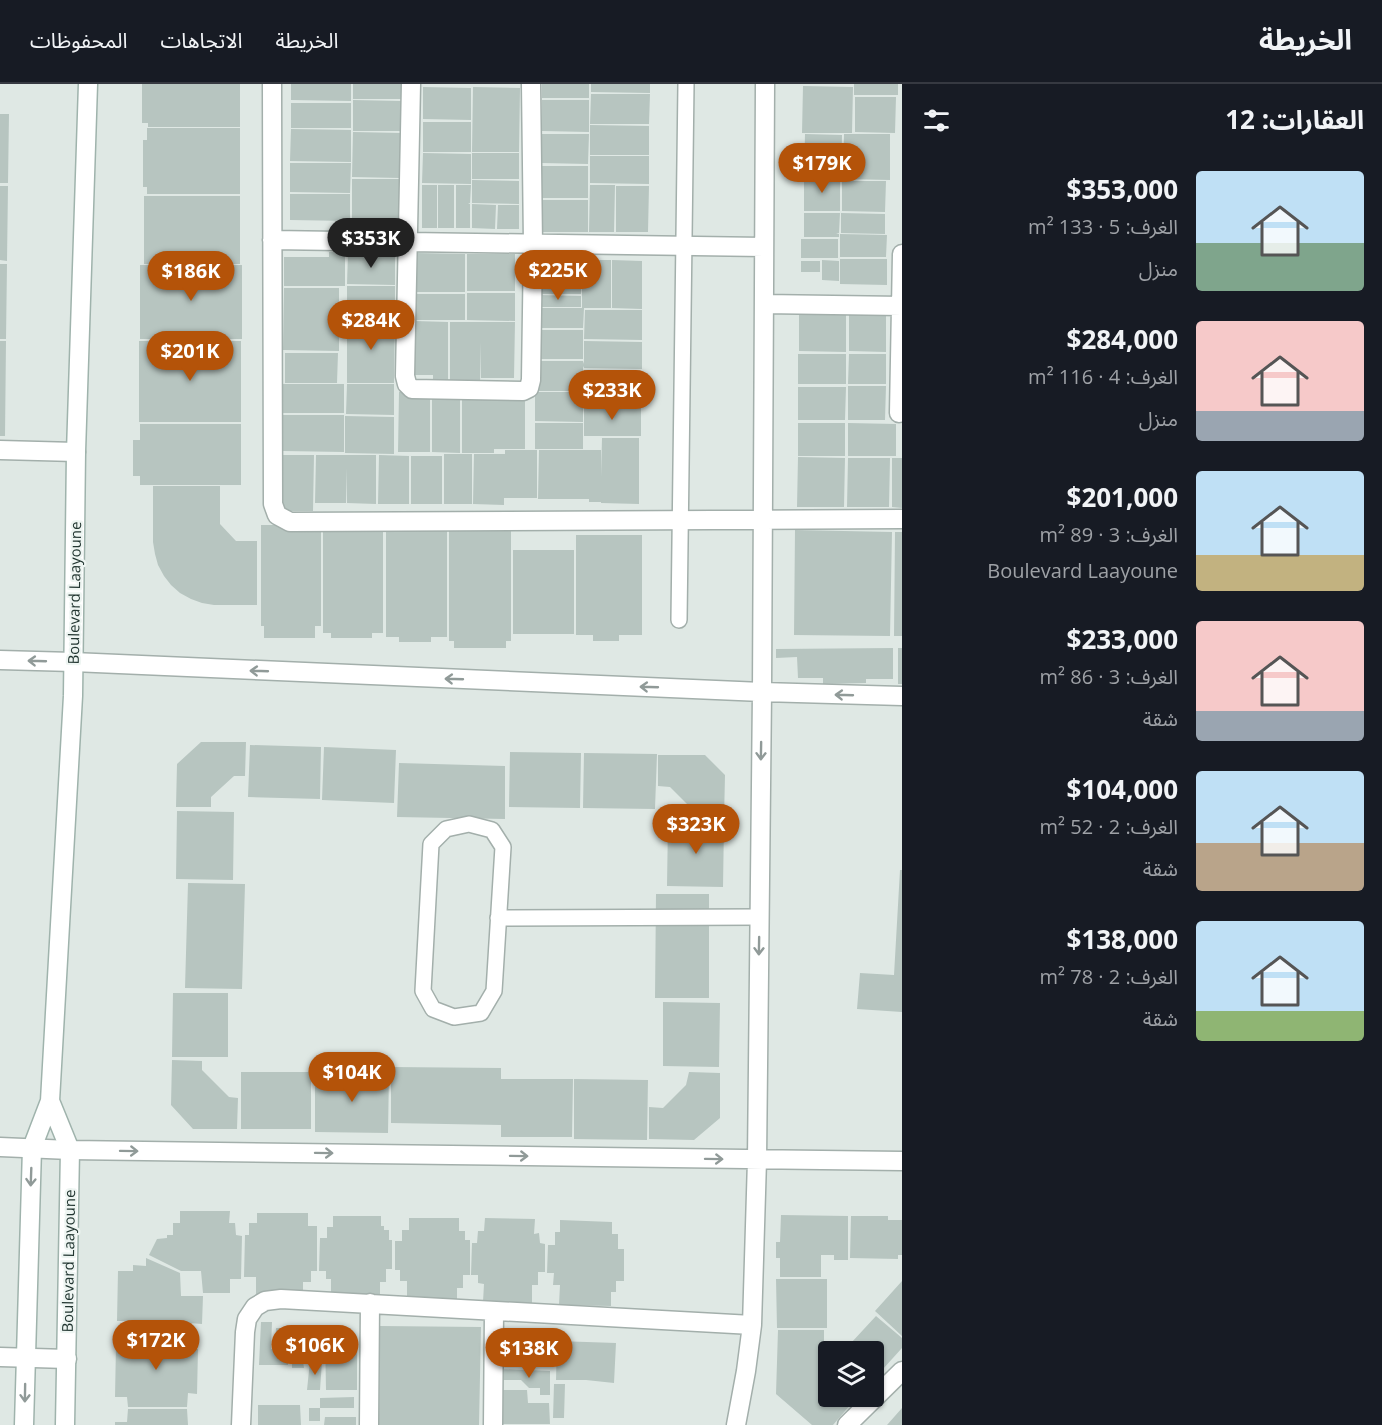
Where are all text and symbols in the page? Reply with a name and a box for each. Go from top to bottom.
text: الخريطة [1259,20,1352,58]
text: المحفوظات [30,26,127,54]
text: الاتجاهات [160,26,242,54]
text: الخريطة [275,26,338,54]
text: العقارات: 12 [1225,101,1364,137]
icon: filters [920,104,953,137]
pin: $179K [780,143,864,194]
text: $179K [792,149,852,176]
text: $353,000 [1067,171,1178,207]
icon: home [1244,195,1316,267]
text: الغرف: 5 · 133 m² [1028,213,1178,240]
pin: $353K [329,218,413,269]
text: $353K [341,224,401,251]
pin: $225K [516,250,600,301]
pin: $186K [149,251,233,302]
text: منزل [1139,255,1178,282]
text: $225K [528,256,588,283]
text: $186K [161,257,221,284]
pin: $284K [329,300,413,351]
text: $284K [341,306,401,333]
text: $284,000 [1067,321,1178,357]
pin: $201K [148,331,232,382]
text: $201K [160,337,220,364]
icon: home [1244,345,1316,417]
text: الغرف: 4 · 116 m² [1028,363,1178,390]
pin: $233K [570,370,654,421]
text: $233K [582,376,642,403]
text: منزل [1139,405,1178,432]
text: $201,000 [1067,479,1178,515]
icon: home [1244,495,1316,567]
street label: Boulevard Laayoune [63,521,85,665]
text: الغرف: 3 · 89 m² [1040,521,1178,548]
text: Boulevard Laayoune [987,557,1178,584]
text: $233,000 [1067,621,1178,657]
icon: home [1244,645,1316,717]
one-way arrow [27,655,47,667]
text: الغرف: 3 · 86 m² [1040,663,1178,690]
one-way arrow [250,665,270,676]
one-way arrow [444,673,464,685]
one-way arrow [639,682,659,693]
one-way arrow [834,689,854,700]
text: شقة [1143,705,1178,732]
one-way arrow [755,740,767,760]
text: $104,000 [1067,771,1178,807]
icon: home [1244,795,1316,867]
pin: $323K [654,804,738,855]
text: $323K [666,810,726,837]
text: الغرف: 2 · 52 m² [1040,813,1178,840]
text: شقة [1143,855,1178,882]
text: $138,000 [1067,921,1178,957]
one-way arrow [753,935,765,955]
icon: home [1244,945,1316,1017]
text: الغرف: 2 · 78 m² [1040,963,1178,990]
text: شقة [1143,1005,1178,1032]
pin: $104K [310,1052,394,1103]
text: $104K [322,1058,382,1085]
one-way arrow [118,1145,138,1156]
one-way arrow [313,1148,333,1159]
one-way arrow [508,1150,528,1162]
one-way arrow [703,1153,723,1165]
one-way arrow [25,1166,36,1186]
street label: Boulevard Laayoune [57,1189,79,1333]
pin: $172K [114,1320,198,1371]
pin: $106K [273,1325,357,1376]
text: $172K [126,1326,186,1353]
pin: $138K [487,1328,571,1379]
text: $106K [285,1331,345,1358]
text: $138K [499,1334,559,1361]
map controls [818,1341,884,1407]
button: layers [818,1341,884,1407]
one-way arrow [19,1382,30,1402]

